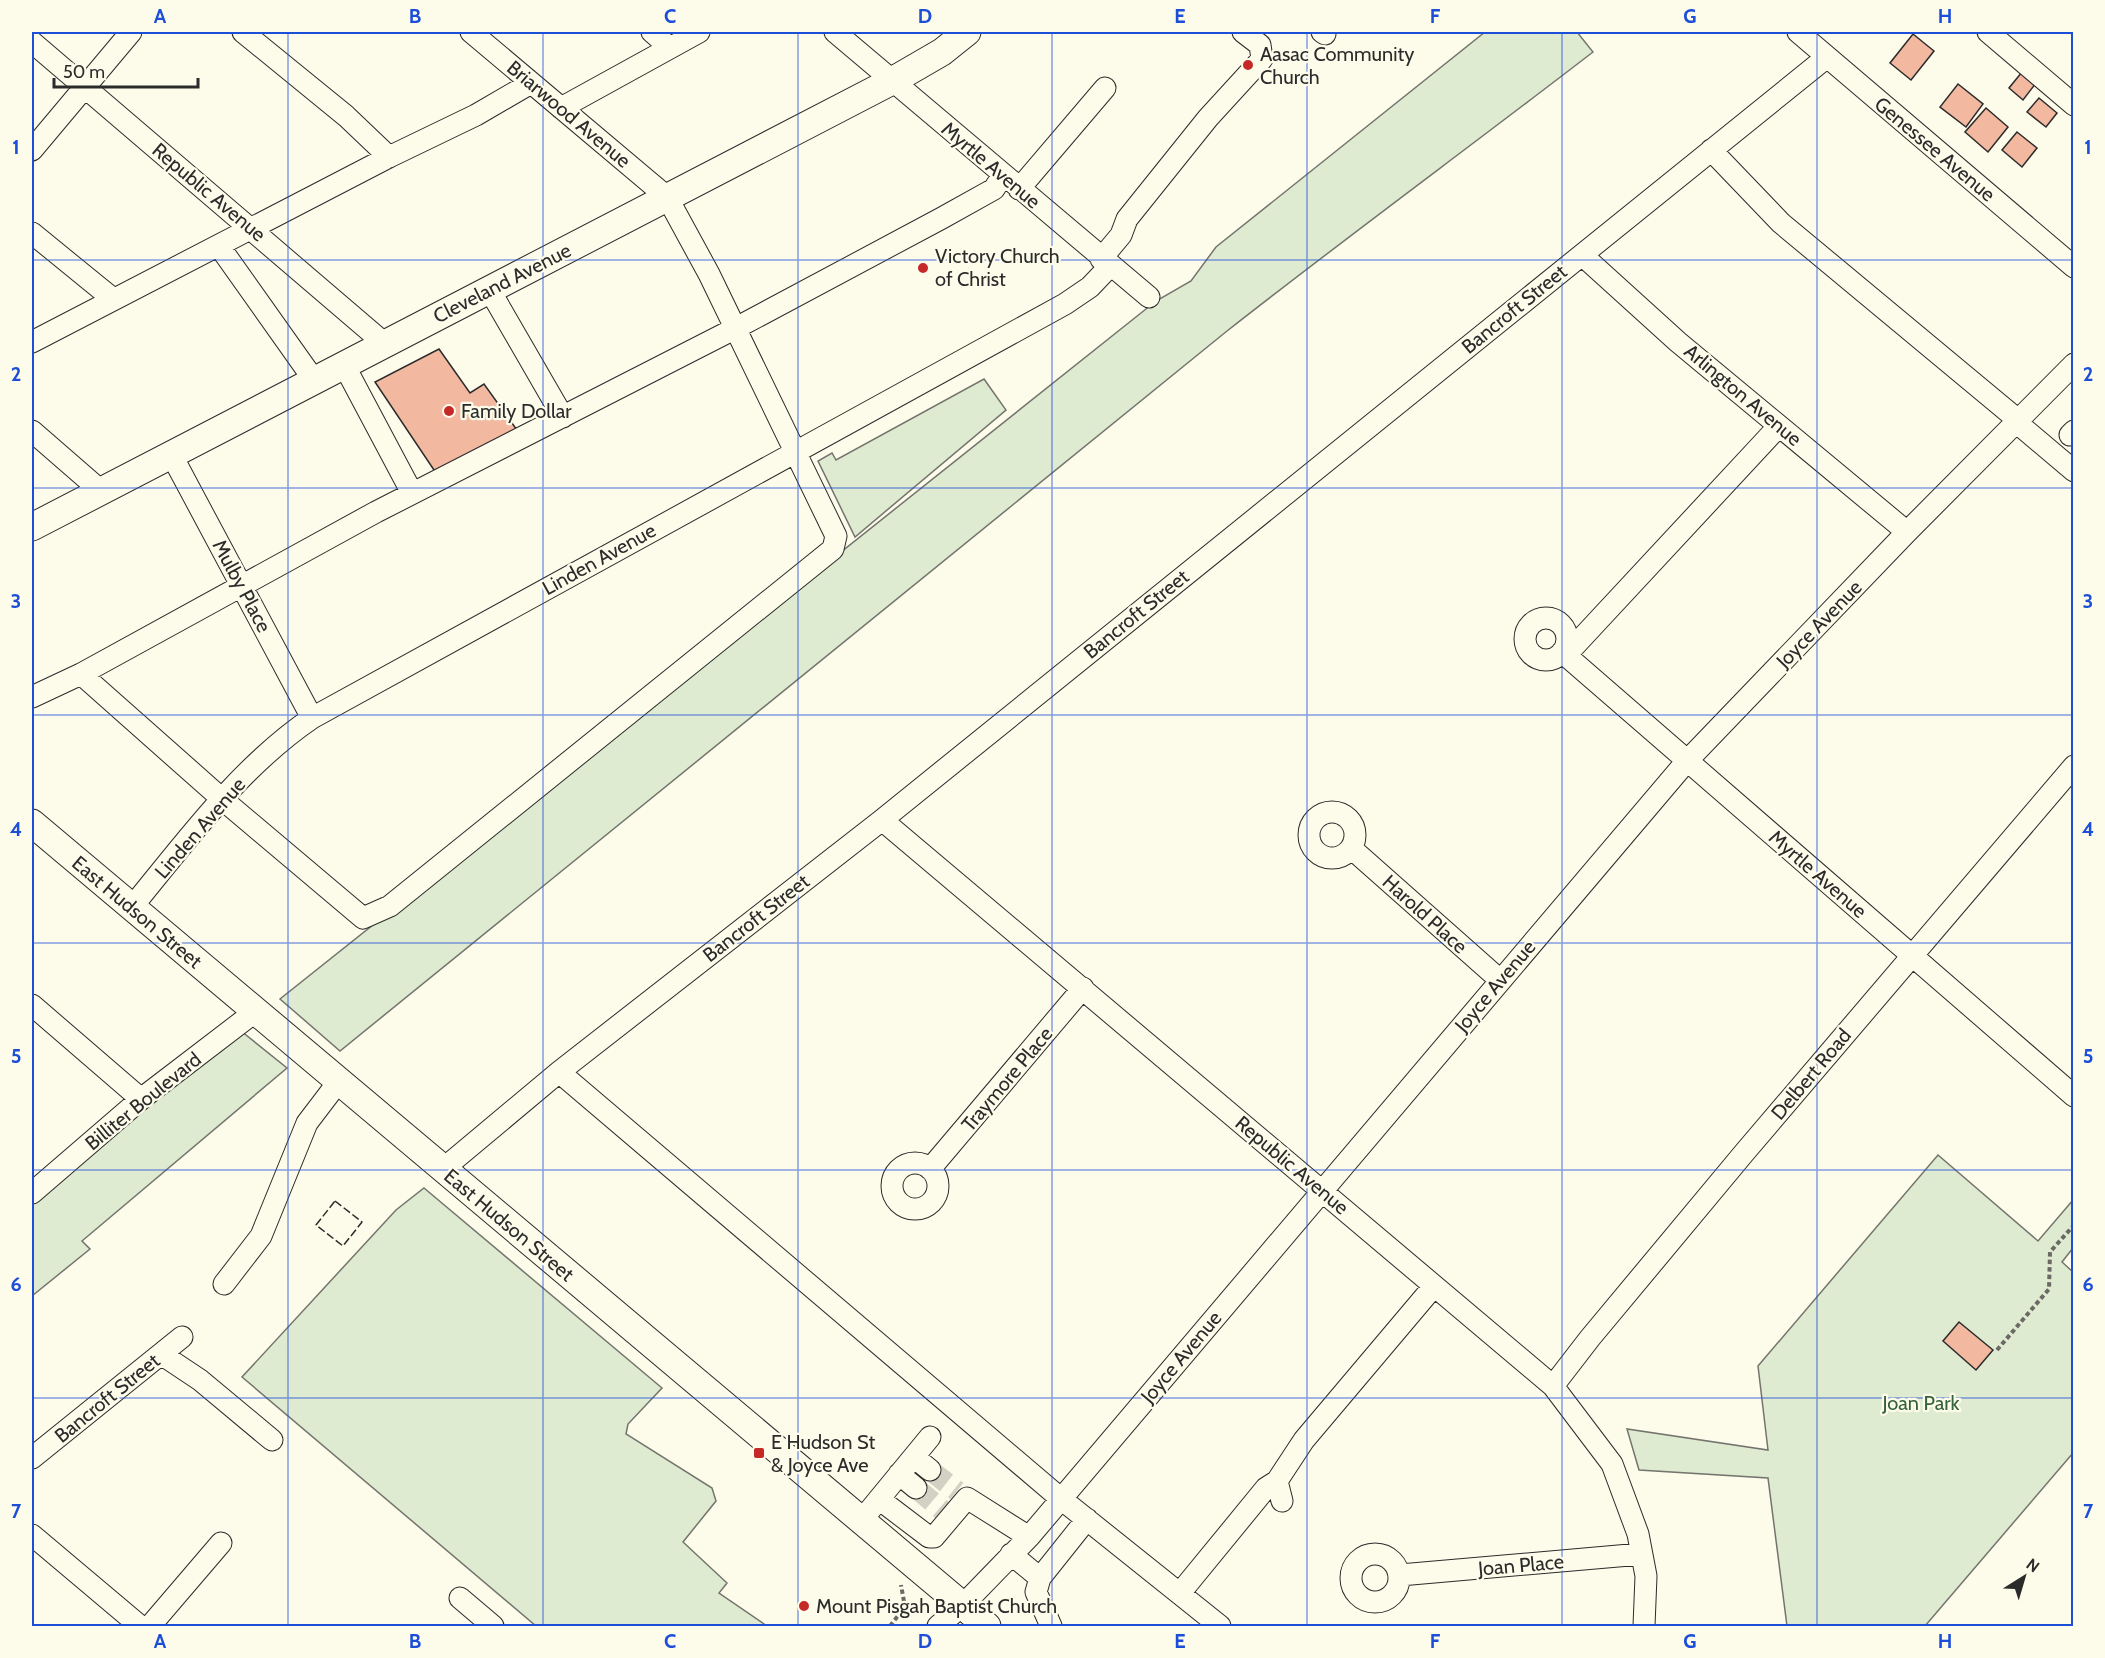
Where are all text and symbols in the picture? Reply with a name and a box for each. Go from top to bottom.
text: A [154,4,167,28]
text: B [409,4,421,28]
text: C [664,4,676,28]
text: D [918,4,932,28]
text: E [1174,4,1186,28]
text: F [1430,4,1441,28]
text: G [1683,4,1697,28]
text: H [1938,4,1952,28]
place label: Aasac Community Church [1260,42,1414,89]
scale bar [54,51,198,89]
street label: Briarwood Avenue [502,55,636,173]
marker: Aasac Community Church [1241,58,1255,72]
text: 50 m [63,61,105,83]
street label: Genessee Avenue [1870,92,2000,206]
street label: Myrtle Avenue [937,117,1045,213]
text: 1 [12,135,20,159]
text: 1 [2084,135,2092,159]
street label: Republic Avenue [147,138,271,246]
street label: Cleveland Avenue [429,238,575,328]
place label: Victory Church of Christ [935,244,1060,291]
street label: Bancroft Street [1457,259,1571,359]
marker: Victory Church of Christ [916,261,930,275]
street label: Arlington Avenue [1680,339,1806,451]
text: 2 [11,362,21,386]
text: 2 [2083,362,2093,386]
place label: Family Dollar [461,399,572,423]
marker: Family Dollar [442,404,456,418]
street label: Linden Avenue [538,518,660,600]
street label: Mulby Place [208,536,276,636]
street label: Bancroft Street [1079,564,1193,664]
street label: Joyce Avenue [1771,575,1867,674]
text: 3 [11,589,21,613]
text: 3 [2083,589,2093,613]
street label: Linden Avenue [150,773,250,883]
text: 4 [10,817,22,841]
text: 4 [2082,817,2094,841]
street label: Myrtle Avenue [1764,825,1872,923]
street label: East Hudson Street [67,851,207,973]
street label: Bancroft Street [698,869,814,967]
street label: Harold Place [1378,870,1472,958]
street label: Joyce Avenue [1449,935,1540,1038]
street label: Traymore Place [956,1022,1058,1136]
street label: Delbert Road [1766,1024,1856,1124]
text: 5 [11,1044,21,1068]
text: 5 [2083,1044,2093,1068]
street label: Billiter Boulevard [80,1047,206,1155]
street label: Republic Avenue [1230,1111,1354,1219]
street label: East Hudson Street [439,1164,579,1286]
text: 6 [10,1272,22,1296]
text: 6 [2082,1272,2094,1296]
street label: Joyce Avenue [1135,1306,1226,1409]
street label: Bancroft Street [50,1348,164,1448]
park label: Joan Park [1881,1391,1960,1415]
place label: E Hudson St & Joyce Ave [771,1430,875,1477]
marker: E Hudson St & Joyce Ave [752,1446,766,1460]
text: 7 [11,1499,22,1523]
text: 7 [2083,1499,2094,1523]
north arrow [1994,1547,2054,1607]
street label: Joan Place [1476,1549,1565,1581]
text: N [2022,1554,2043,1576]
place label: Mount Pisgah Baptist Church [816,1594,1057,1618]
marker: Mount Pisgah Baptist Church [797,1599,811,1613]
text: A [154,1629,167,1653]
text: B [409,1629,421,1653]
text: C [664,1629,676,1653]
text: D [918,1629,932,1653]
text: E [1174,1629,1186,1653]
text: F [1430,1629,1441,1653]
text: G [1683,1629,1697,1653]
text: H [1938,1629,1952,1653]

